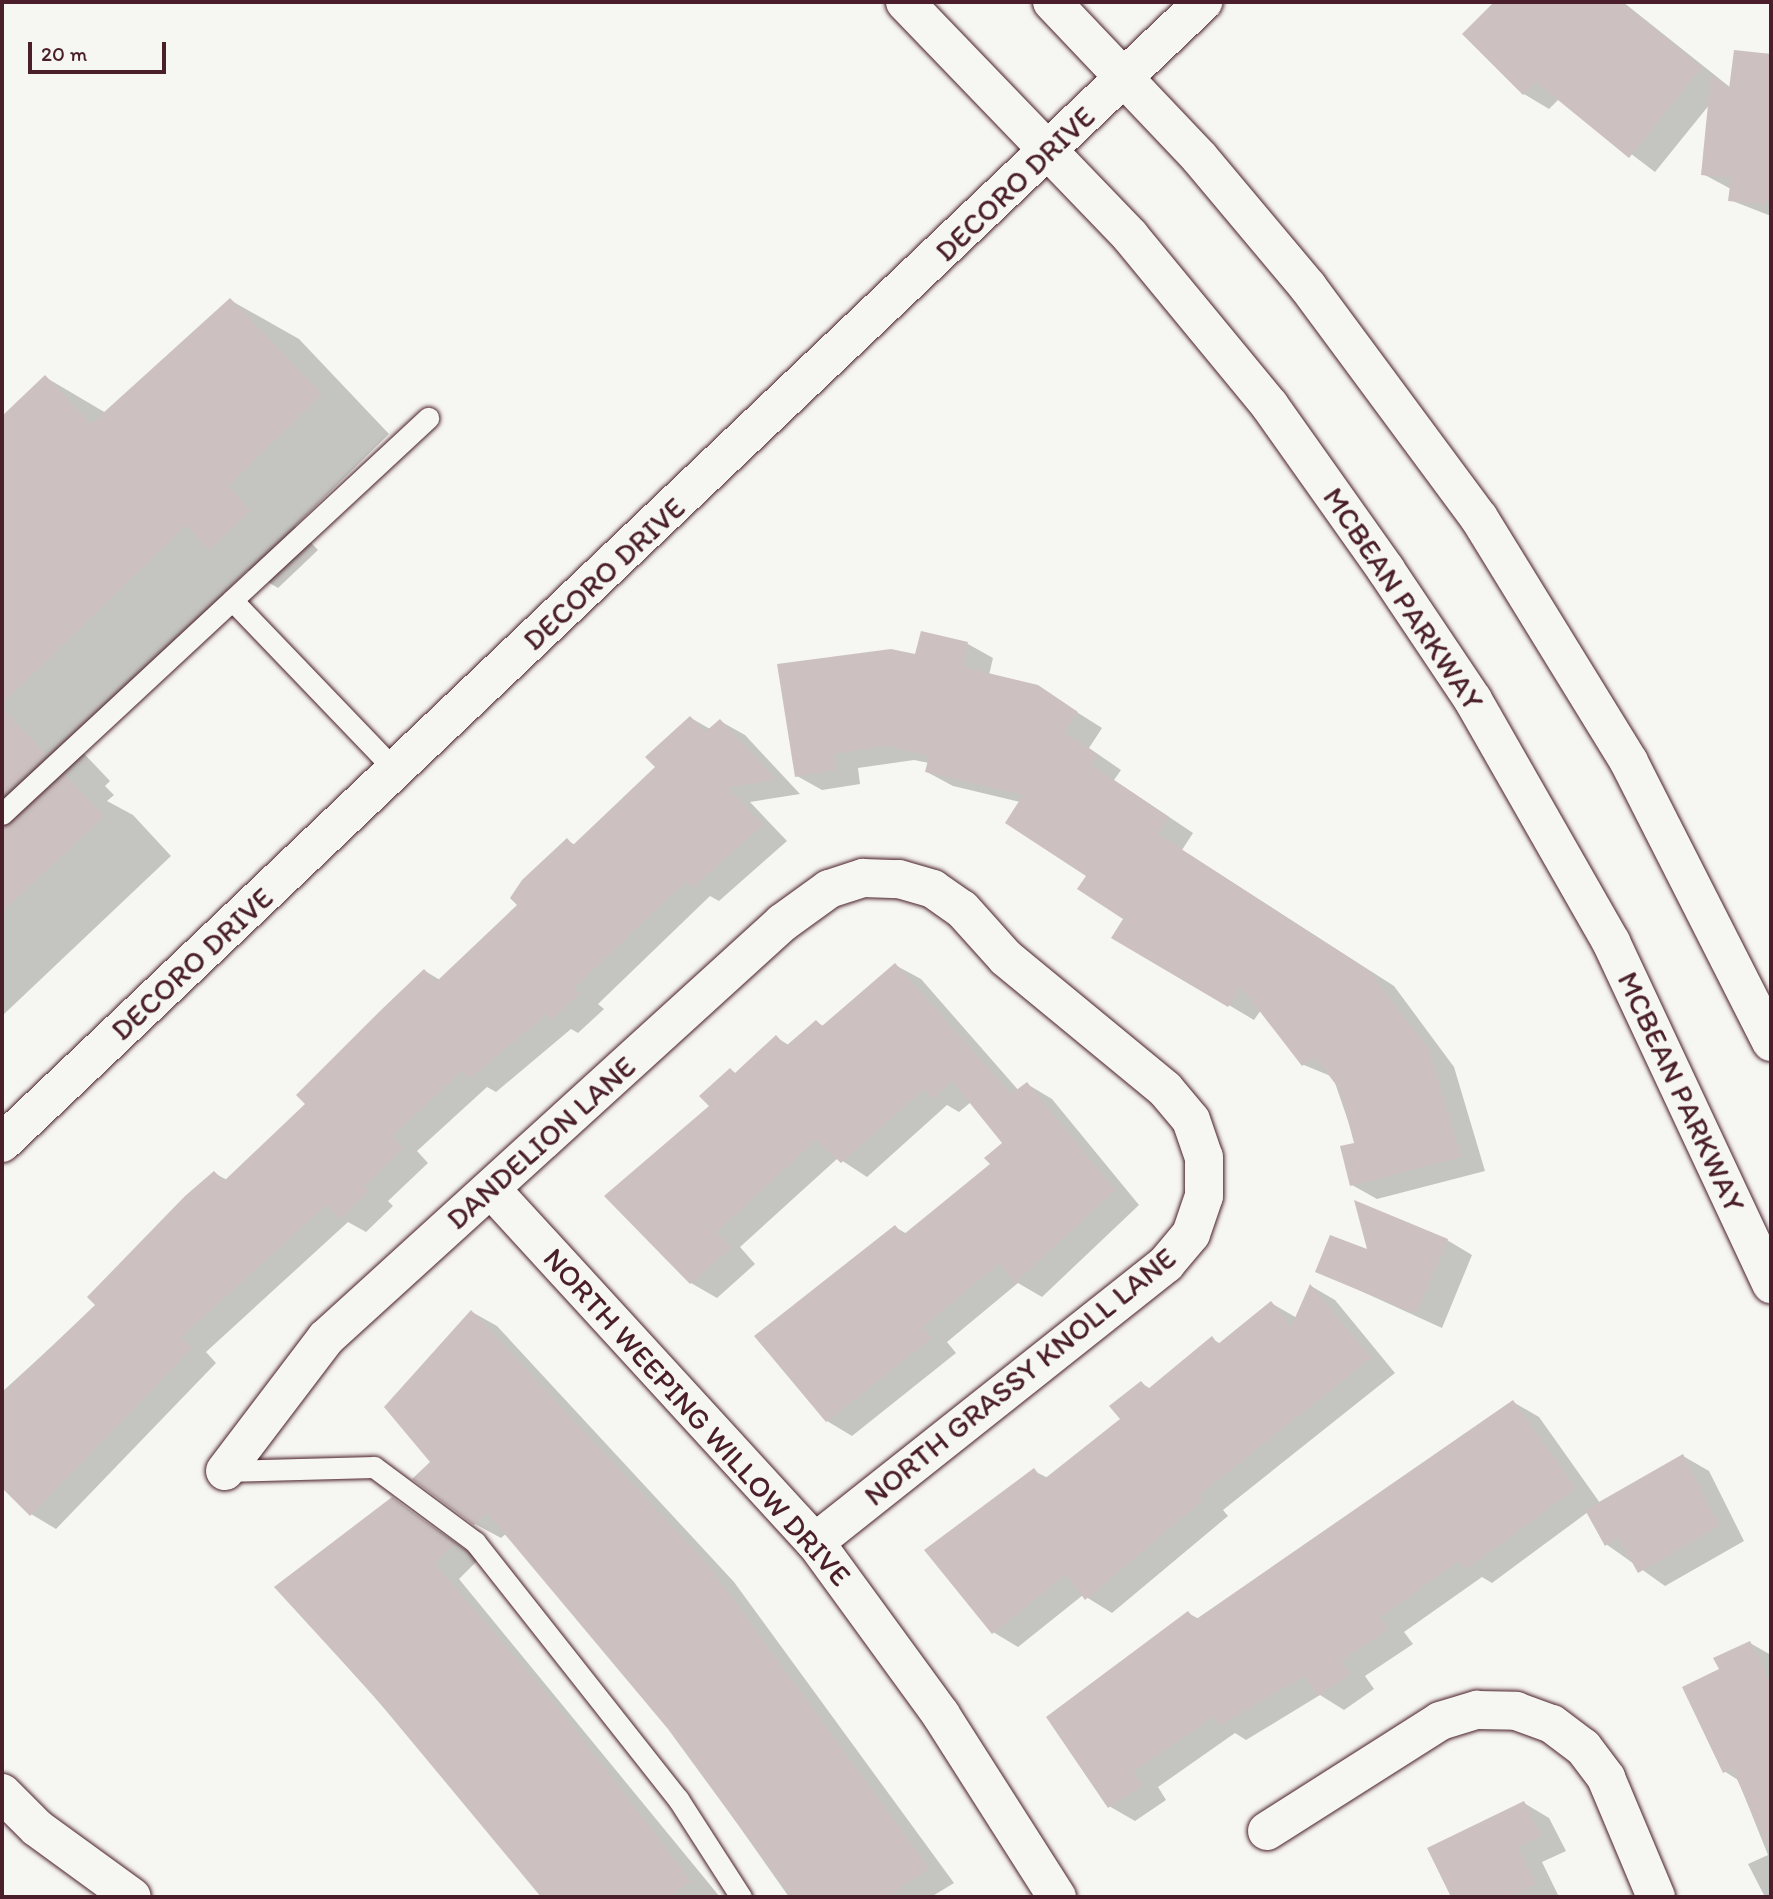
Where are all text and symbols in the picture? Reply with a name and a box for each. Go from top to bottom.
scale bar [32,28,170,72]
text: 20 m [41,41,87,66]
street label: DECORO DRIVE [928,99,1102,269]
street label: MCBEAN PARKWAY [1315,481,1491,717]
street label: DECORO DRIVE [516,490,692,658]
street label: DECORO DRIVE [104,880,280,1048]
street label: MCBEAN PARKWAY [1610,966,1752,1218]
street label: DANDELION LANE [439,1049,643,1237]
street label: NORTH WEEPING WILLOW DRIVE [535,1239,859,1595]
street label: NORTH GRASSY KNOLL LANE [857,1240,1183,1514]

